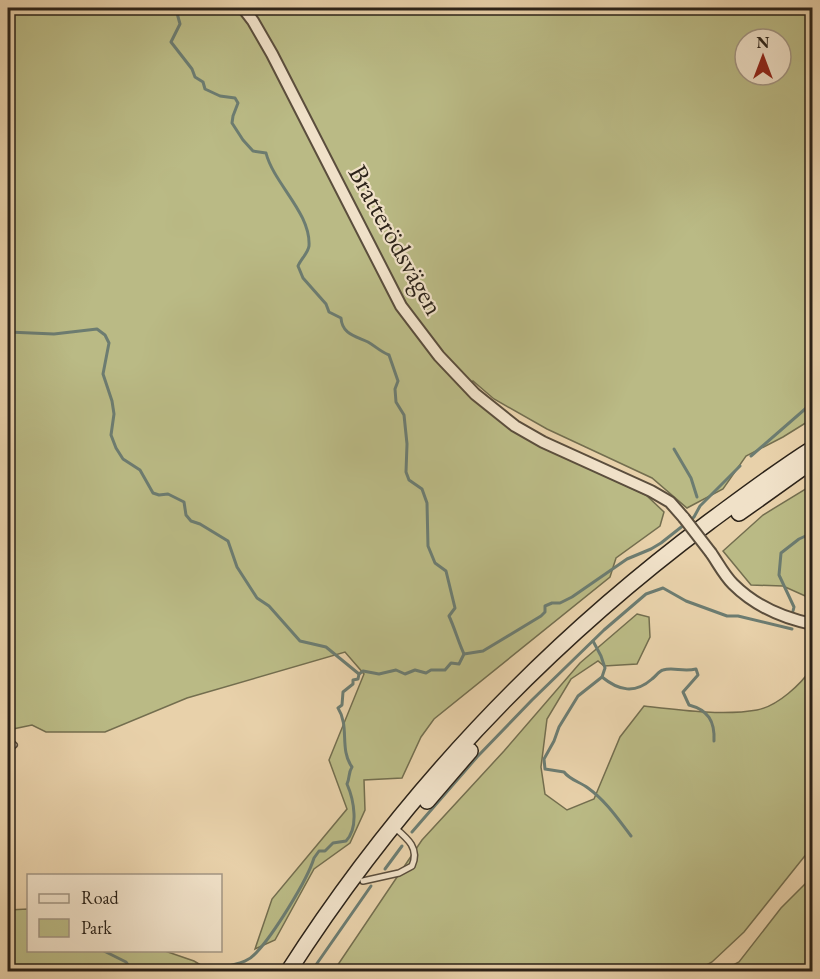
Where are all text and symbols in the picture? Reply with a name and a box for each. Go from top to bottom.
north arrow [733,27,793,87]
text: N [757,32,770,53]
street label: Bratterödsvägen [341,158,452,321]
legend [27,874,222,952]
text: Road [81,886,120,909]
text: Park [81,916,112,939]

